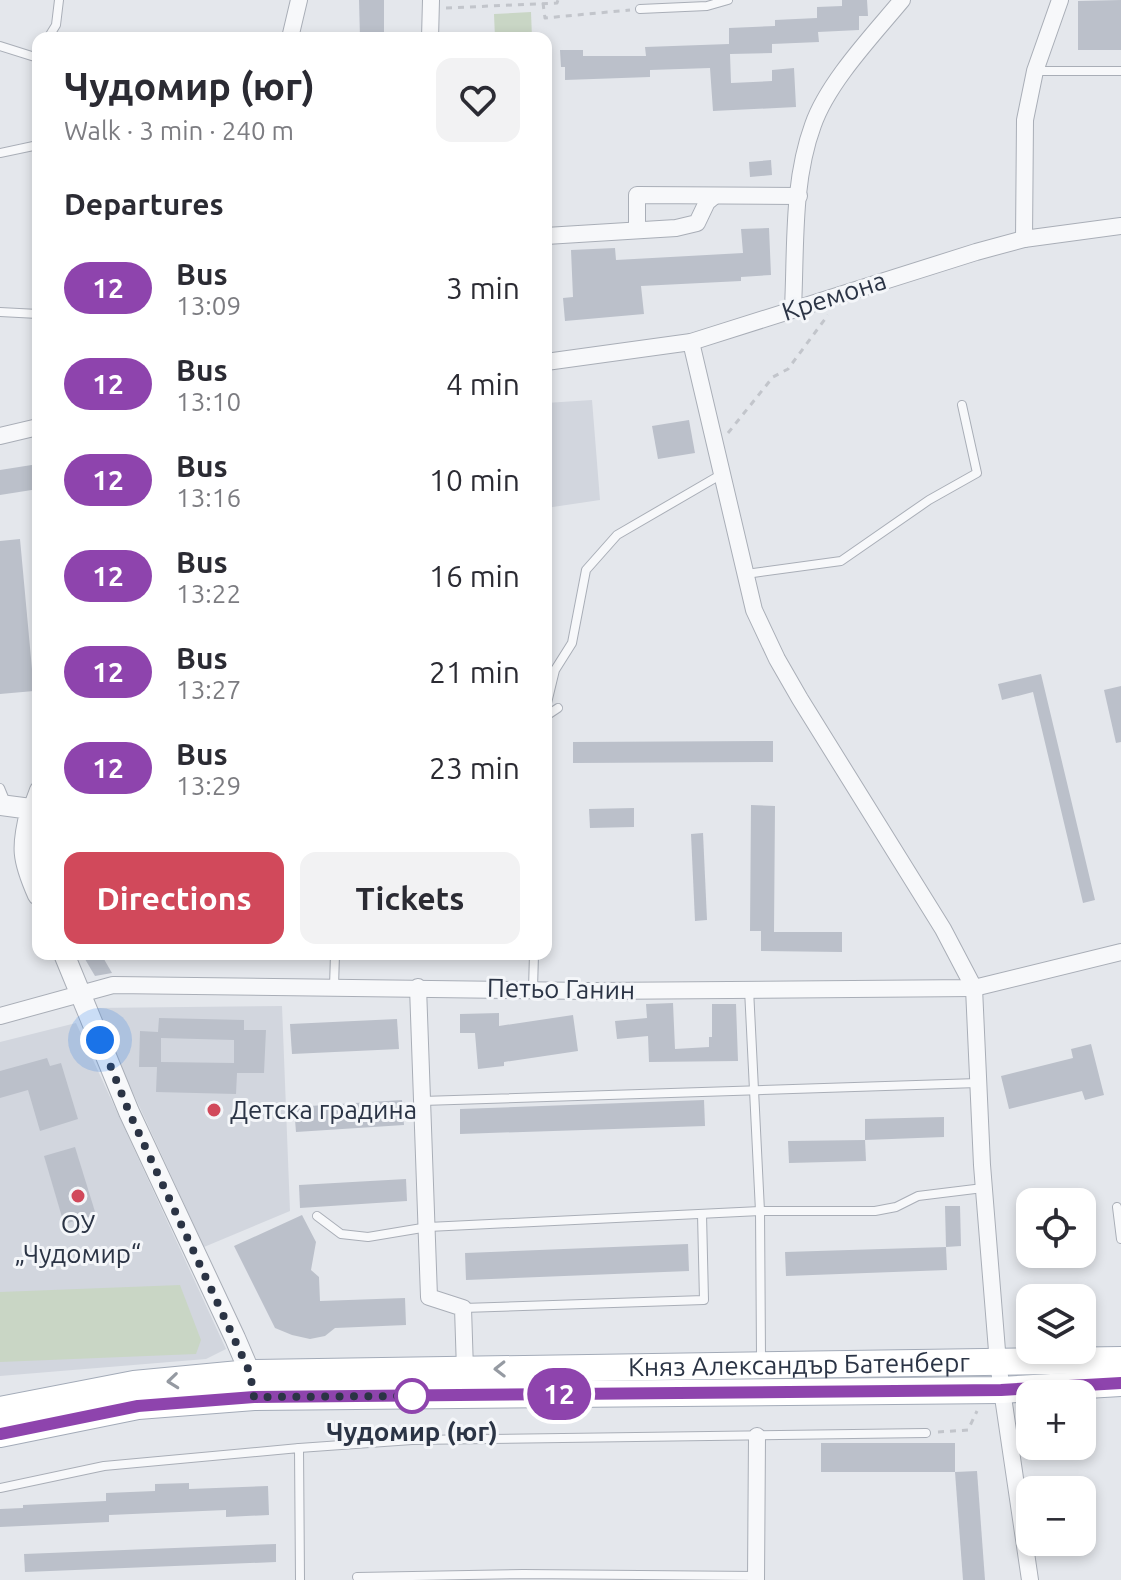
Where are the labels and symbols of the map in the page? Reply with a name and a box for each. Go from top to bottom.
street label: Кремона [778,265,890,326]
street label: Петьо Ганин [487,973,635,1004]
your location [80,1020,120,1060]
place label: Детска градина [230,1095,417,1124]
marker: Детска градина [205,1101,223,1119]
marker: ОУ „Чудомир“ [69,1187,87,1205]
place label: ОУ „Чудомир“ [15,1209,141,1268]
street label: Княз Александър Батенберг [628,1347,970,1381]
one-way arrow [493,1361,506,1378]
line badge: 12 [523,1368,595,1420]
one-way arrow [166,1372,179,1389]
marker: Чудомир (юг) [395,1379,429,1413]
place label: Чудомир (юг) [326,1417,498,1446]

